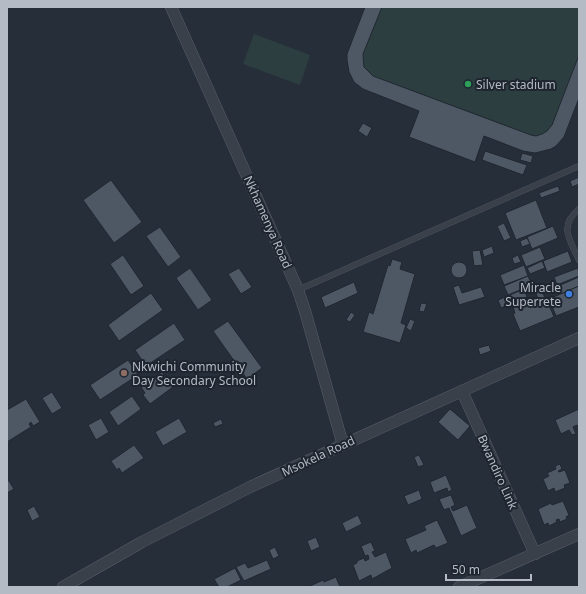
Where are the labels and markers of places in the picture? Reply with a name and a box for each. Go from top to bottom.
place label: Silver stadium [476,76,556,93]
marker: Silver stadium [463,79,473,89]
place label: Miracle Superrete [505,279,561,310]
marker: Miracle Superrete [564,289,574,299]
place label: Nkwichi Community Day Secondary School [132,358,256,389]
marker: Nkwichi Community Day Secondary School [119,368,129,378]

